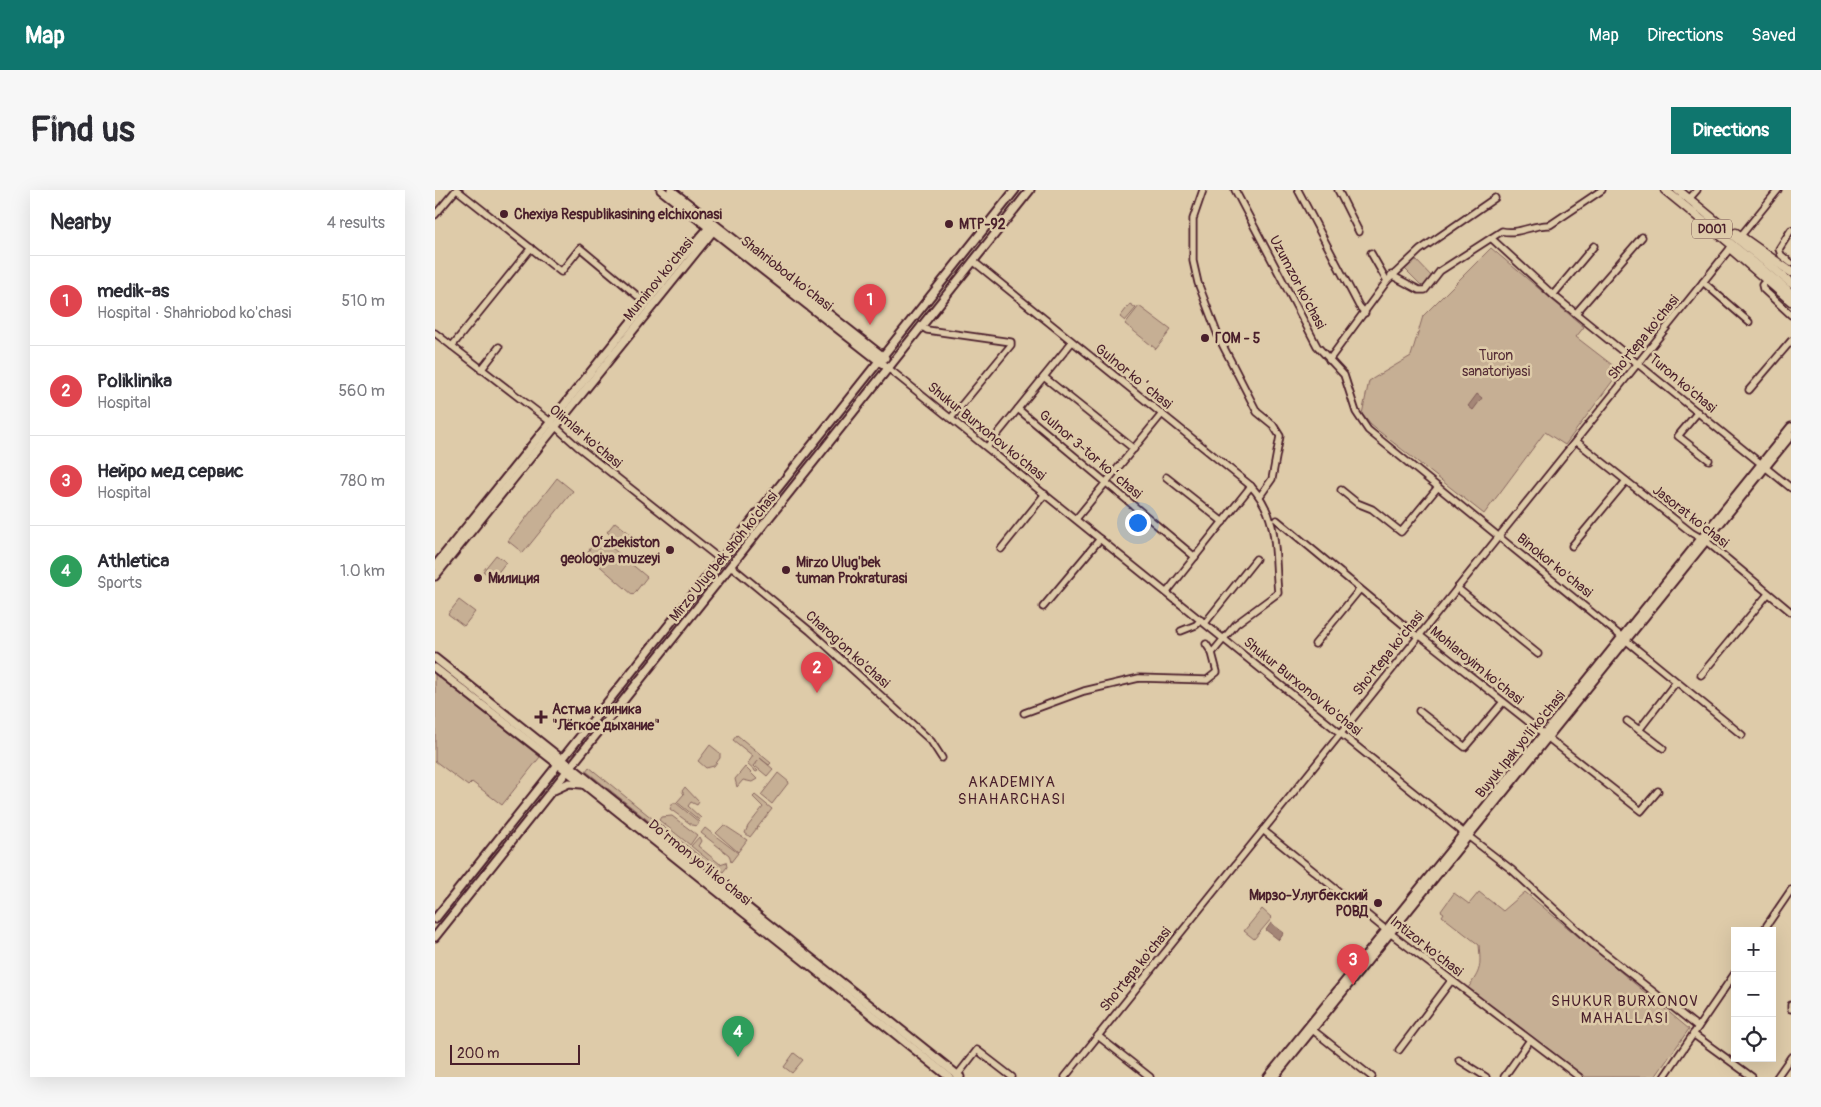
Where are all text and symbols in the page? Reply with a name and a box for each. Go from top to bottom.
text: Map [25,21,65,50]
text: Map [1589,24,1619,47]
text: Directions [1647,24,1723,47]
text: Saved [1751,24,1796,47]
button: Directions [1671,107,1791,154]
text: Find us [30,108,135,152]
place label: Chexiya Respublikasining elchixonasi [514,206,723,223]
marker: Chexiya Respublikasining elchixonasi [498,208,510,220]
text: Nearby [50,209,111,236]
text: 4 results [327,213,385,233]
place label: MTP-92 [959,216,1006,233]
marker: MTP-92 [943,218,955,230]
road number: D001 [1692,220,1732,238]
street label: Shahriobod ko'chasi [737,232,837,315]
street label: Uzumzor ko'chasi [1266,233,1330,332]
street label: Muminov ko'chasi [620,234,697,324]
text: medik-as [97,279,169,303]
pin: 1 [854,284,886,325]
text: 1 [63,291,69,311]
text: 510 m [341,291,385,311]
street label: Sho'rtepa ko'chasi [1604,291,1683,383]
text: Hospital · Shahriobod ko'chasi [97,303,291,323]
place label: ГОМ - 5 [1215,330,1261,347]
marker: ГОМ - 5 [1199,332,1211,344]
street label: Gulnor koʻchasi [1092,340,1176,413]
park label: Turon sanatoriyasi [1462,347,1531,380]
street label: Turon ko'chasi [1646,350,1720,417]
text: Poliklinika [97,369,172,393]
street label: Shukur Burxonov ko'chasi [924,378,1050,485]
text: 2 [62,381,70,401]
text: 560 m [338,381,385,401]
text: Hospital [97,393,151,413]
street label: Olimlar ko'chasi [546,401,626,472]
street label: Gulnor 3-tor koʻchasi [1036,406,1146,503]
text: Нейро мед сервис [97,459,244,483]
text: 3 [62,471,70,491]
text: 780 m [340,471,385,491]
street label: Jasorat ko'chasi [1649,481,1733,552]
text: Hospital [97,483,151,503]
street label: Mirzo Ulug'bek shoh ko'chasi [666,487,781,625]
your location [1125,510,1151,536]
street label: Binokor ko'chasi [1513,530,1596,601]
place label: Oʻzbekiston geologiya muzeyi [560,534,661,567]
marker: Oʻzbekiston geologiya muzeyi [664,544,676,556]
text: Athletica [97,549,169,573]
place label: Mirzo Ulug'bek tuman Prokraturasi [795,554,908,587]
text: 4 [61,561,71,581]
text: 1.0 km [340,561,385,581]
marker: Mirzo Ulug'bek tuman Prokraturasi [780,564,792,576]
place label: Милиция [488,570,540,587]
marker: Милиция [472,572,484,584]
text: Sports [97,573,142,593]
street label: Charog'on ko'chasi [802,607,894,692]
street label: Sho'rtepa ko'chasi [1349,607,1428,699]
street label: Mohlaroyim ko'chasi [1427,623,1527,708]
street label: Shukur Burxonov ko'chasi [1240,633,1366,740]
pin: 2 [801,652,833,693]
street label: Buyuk Ipak yo'li ko'chasi [1472,687,1569,801]
place label: Астма клиника "Лёгкое дыхание" [552,701,660,734]
marker: Астма клиника "Лёгкое дыхание" [534,710,548,724]
district label: AKADEMIYA SHAHARCHASI [958,773,1066,809]
street label: Do‘rmon yo‘li ko‘chasi [645,816,755,909]
place label: Мирзо-Улугбекский РОВД [1249,887,1369,920]
marker: Мирзо-Улугбекский РОВД [1372,897,1384,909]
street label: Intizor ko'chasi [1387,913,1467,980]
street label: Sho'rtepa ko'chasi [1096,923,1175,1015]
map controls [1731,927,1776,1062]
button: + [1731,927,1776,972]
pin: 3 [1337,944,1369,985]
button: − [1731,972,1776,1017]
district label: SHUKUR BURXONOV MAHALLASI [1551,992,1699,1028]
pin: 4 [722,1016,754,1057]
button: locate [1731,1017,1776,1062]
scale bar [450,1042,580,1065]
text: 200 m [457,1045,499,1062]

